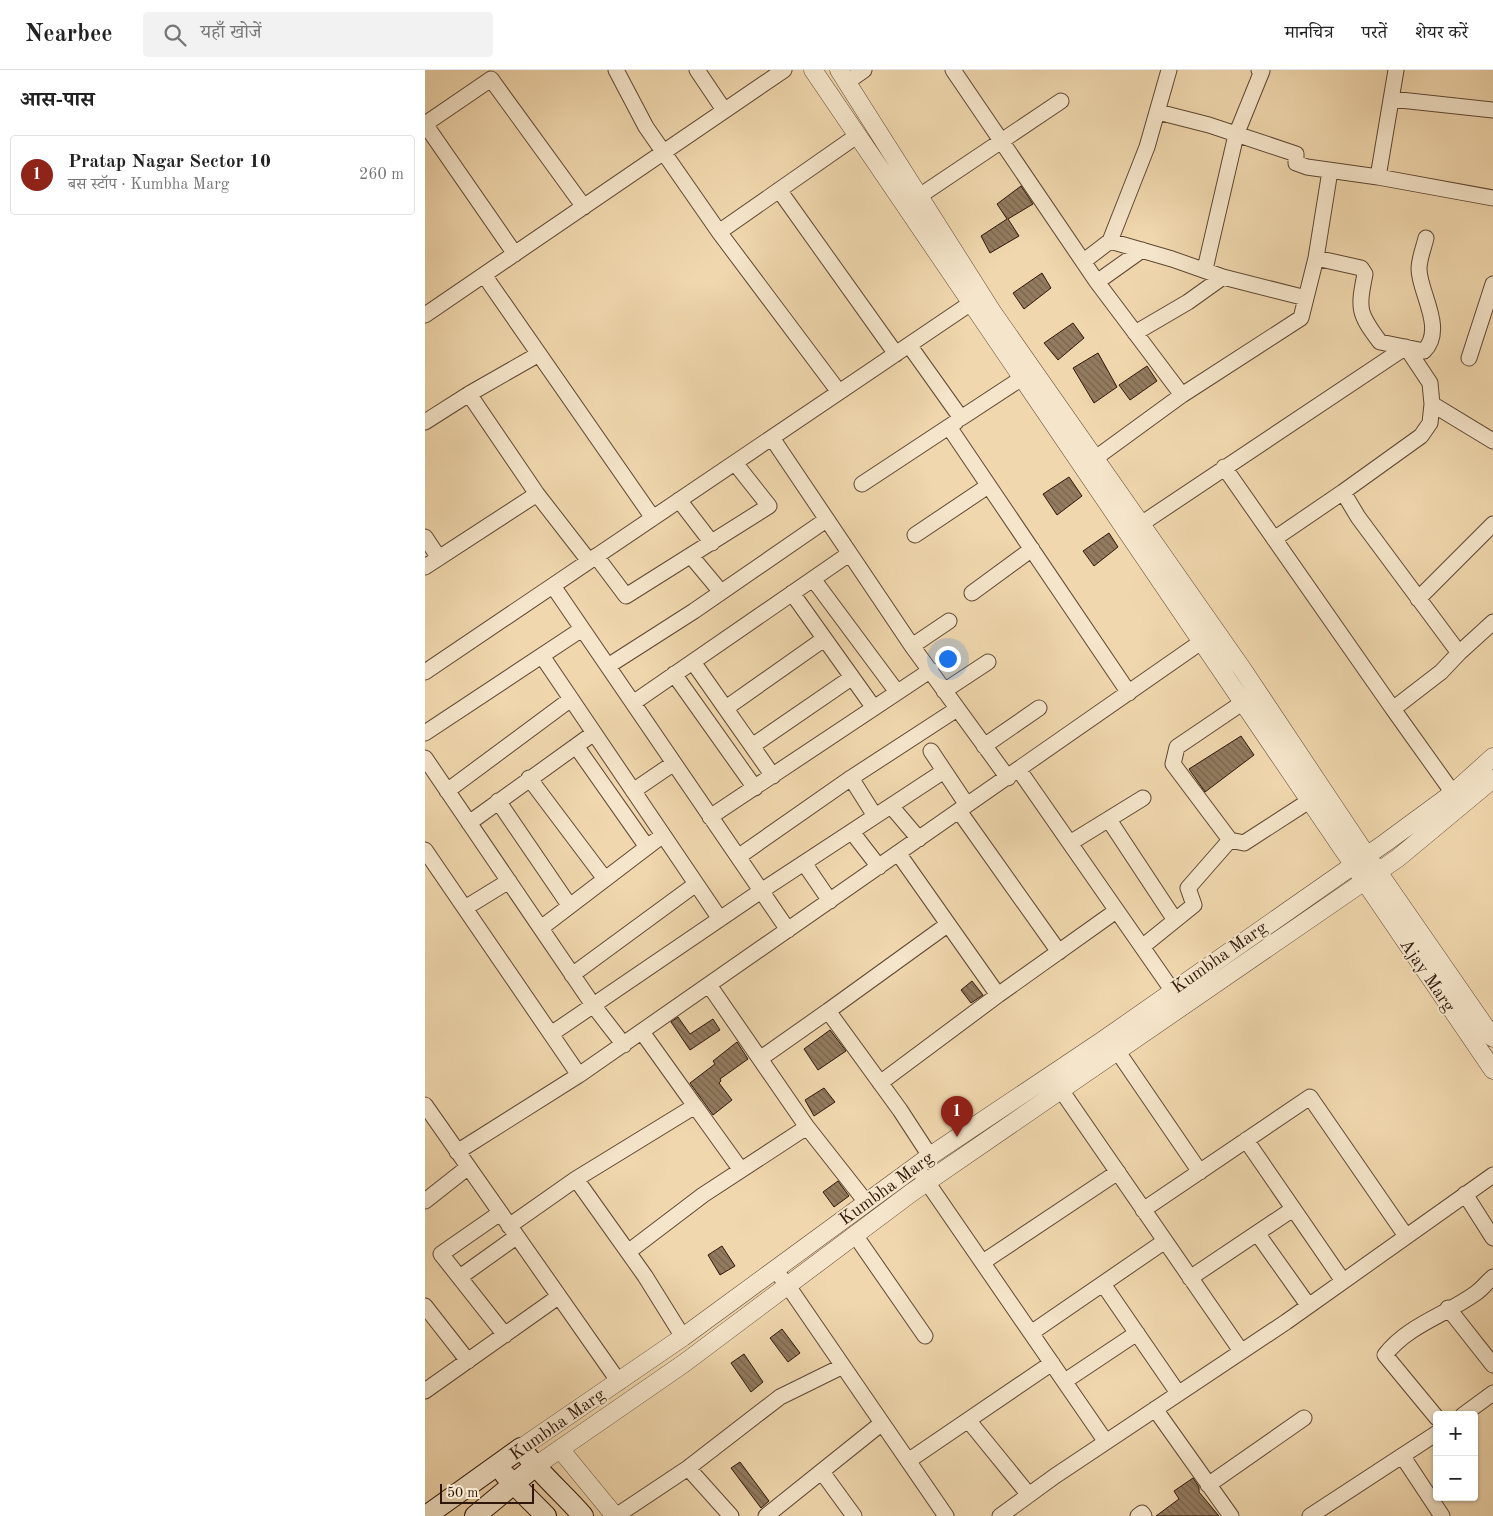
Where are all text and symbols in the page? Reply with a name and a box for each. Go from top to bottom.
search box [143,12,493,57]
icon: search [161,21,189,49]
text: Nearbee [25,23,113,47]
text: यहाँ खोजें [201,24,262,43]
text: मानचित्र [1285,24,1334,42]
text: परतें [1362,24,1387,42]
text: शेयर करें [1415,24,1468,42]
text: आस-पास [20,90,95,111]
text: Pratap Nagar Sector 10 [68,153,271,172]
text: 1 [32,167,42,183]
text: 260 m [359,167,404,183]
text: बस स्टॉप · Kumbha Marg [68,177,229,193]
your location [935,646,961,672]
street label: Kumbha Marg [1169,918,1271,997]
street label: Ajay Marg [1396,936,1458,1016]
pin: 1 [941,1096,973,1137]
street label: Kumbha Marg [836,1149,937,1229]
street label: Kumbha Marg [507,1385,609,1464]
map controls [1433,1411,1478,1501]
button: + [1433,1411,1478,1456]
button: − [1433,1456,1478,1501]
scale bar [440,1481,534,1504]
text: 50 m [447,1486,478,1500]

